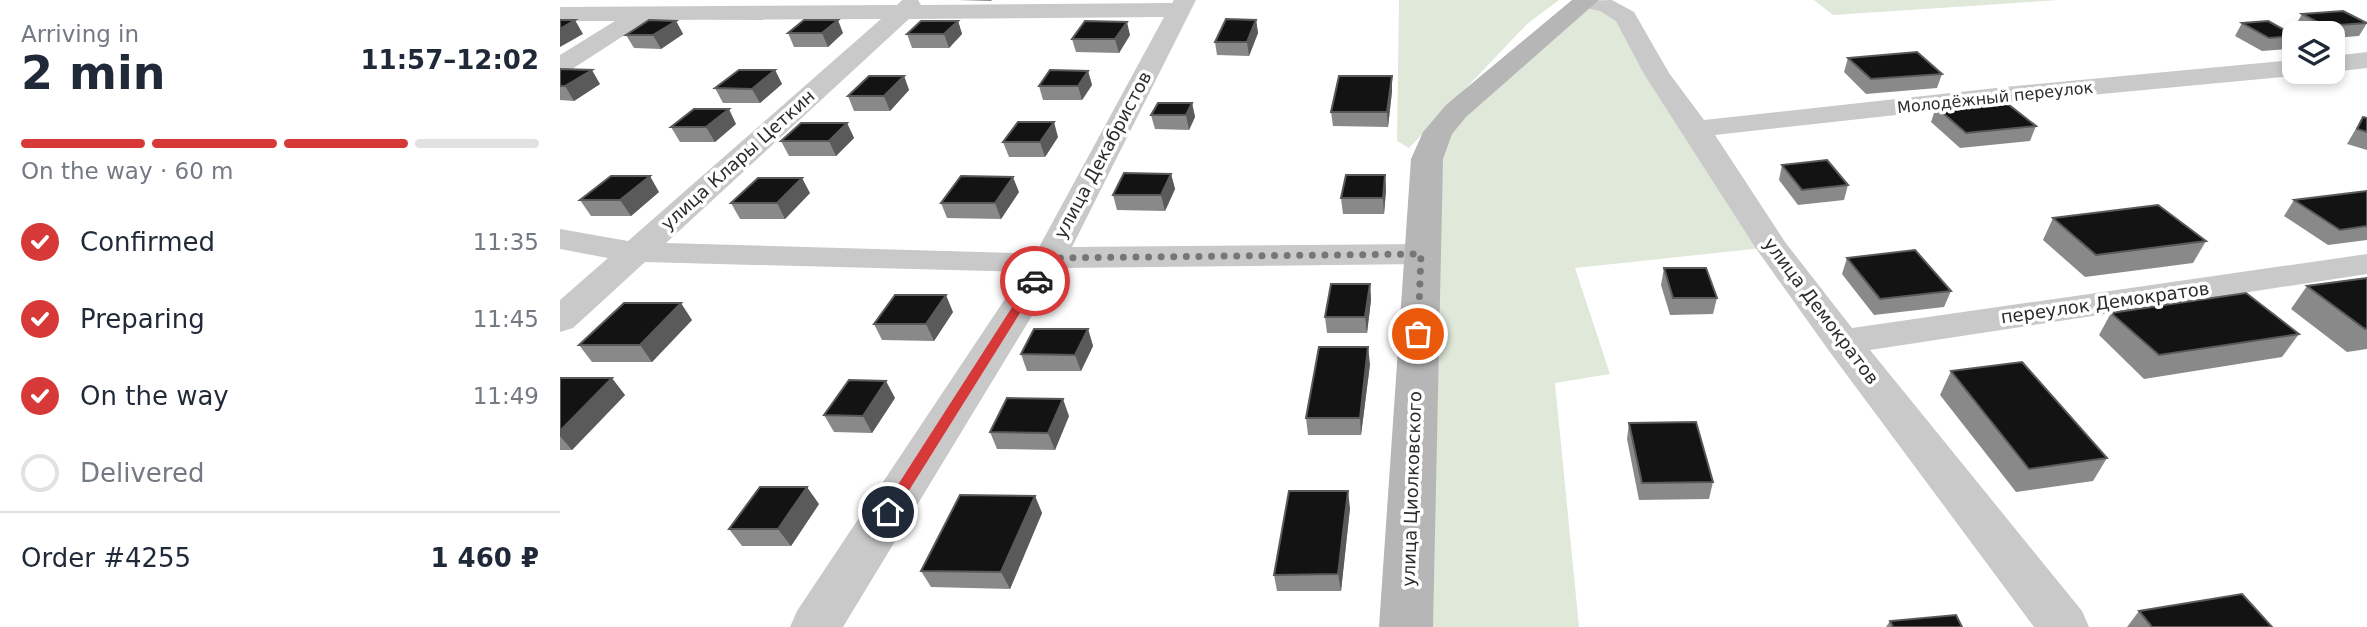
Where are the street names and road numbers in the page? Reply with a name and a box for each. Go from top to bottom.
street label: улица Декабристов [1050,68,1156,242]
street label: Молодёжный переулок [1896,78,2094,117]
street label: улица Клары Цеткин [657,85,819,234]
street label: улица Демократов [1759,233,1883,388]
street label: переулок Демократов [1999,277,2211,328]
street label: улица Циолковского [1398,391,1425,587]

